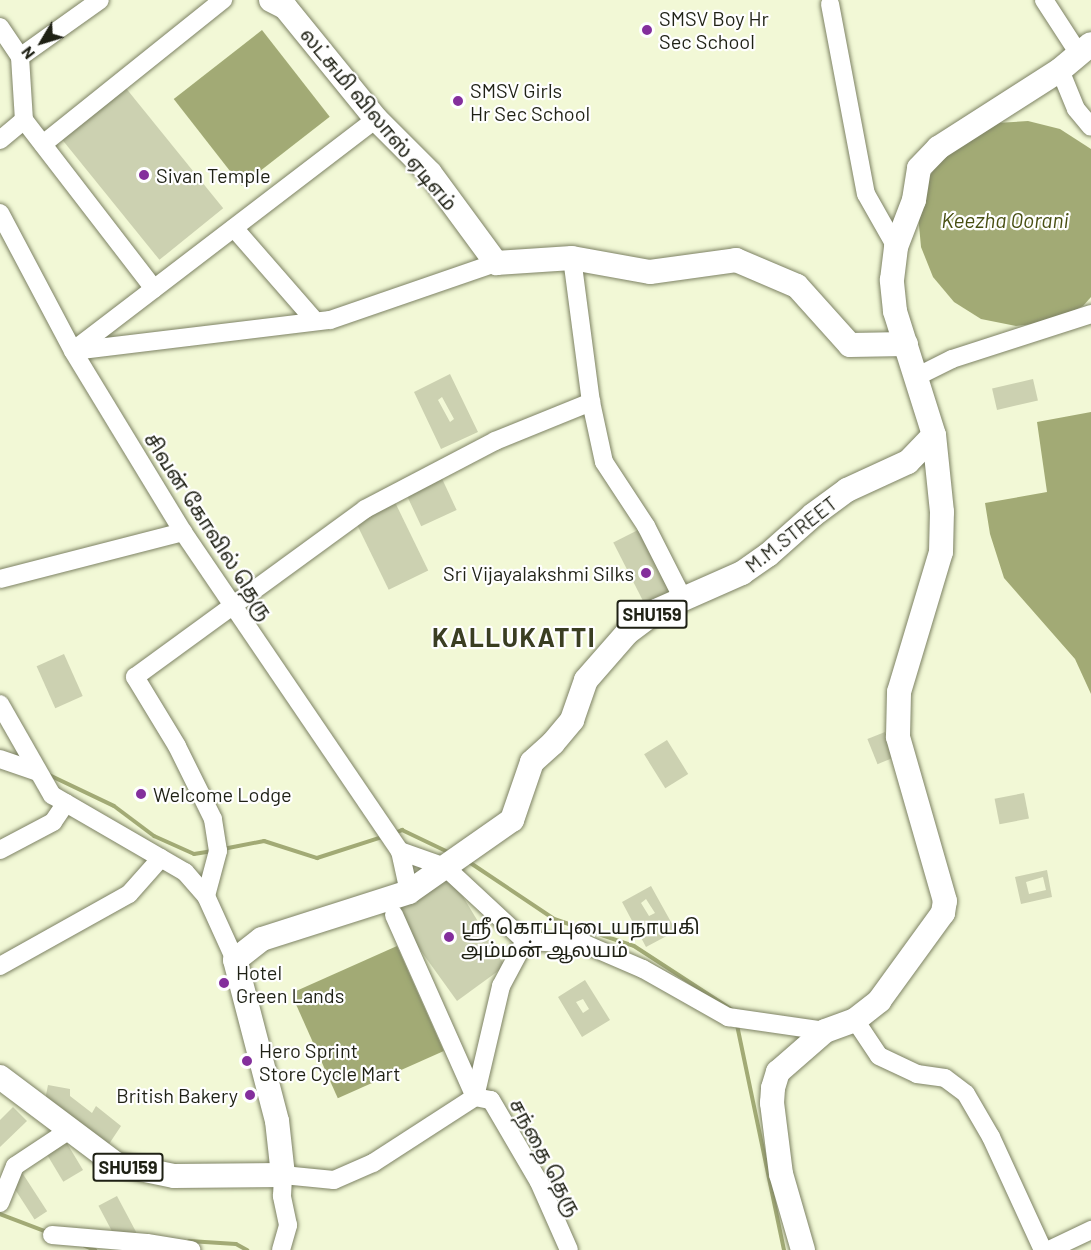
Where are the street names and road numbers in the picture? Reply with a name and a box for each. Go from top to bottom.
street label: லட்சுமி விலாஸ் ஏடிஎம் [295,23,463,215]
street label: சிவன் கோவில் தெரு [139,428,279,624]
street label: M.M.STREET [740,491,842,577]
road number: SHU159 [616,599,688,629]
street label: சந்தை தெரு [505,1094,587,1220]
road number: SHU159 [92,1152,164,1182]

